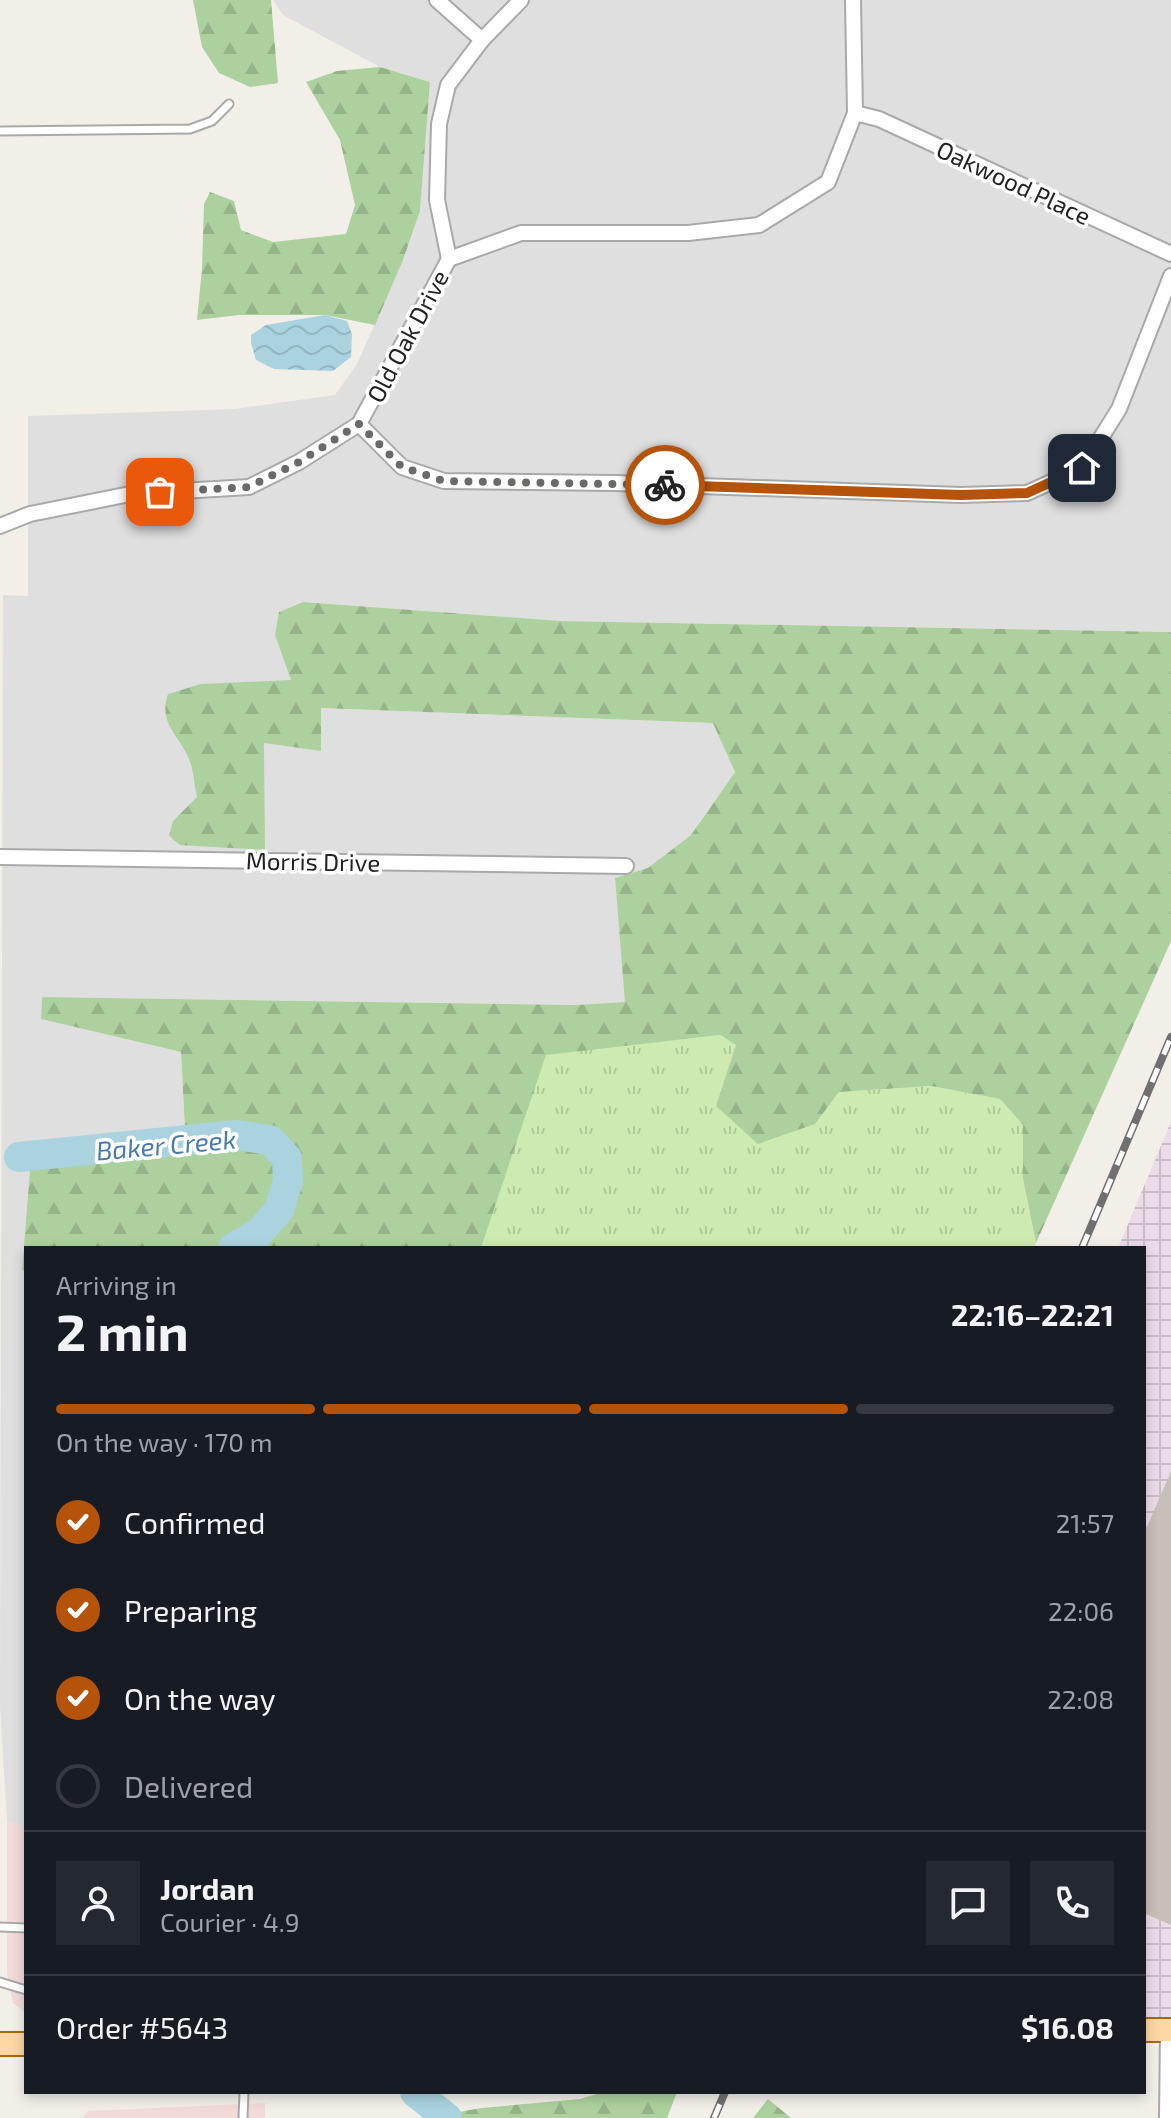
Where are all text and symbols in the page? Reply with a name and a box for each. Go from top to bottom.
street label: Oakwood Place [932,134,1096,230]
street label: Old Oak Drive [360,265,454,407]
pin [1048,434,1116,502]
courier [625,445,705,525]
icon: home [1060,446,1104,490]
pin [126,458,194,526]
icon: bike [643,463,687,507]
icon: bag [138,470,182,514]
street label: Morris Drive [246,845,380,877]
water label: Baker Creek [95,1122,237,1166]
text: Arriving in [56,1269,177,1300]
text: 22:16–22:21 [951,1296,1114,1332]
text: 2 min [56,1299,189,1361]
text: On the way · 170 m [56,1426,273,1457]
icon: check [56,1500,100,1544]
text: Confirmed [124,1504,265,1540]
text: 21:57 [1056,1507,1114,1538]
icon: check [56,1588,100,1632]
text: Preparing [124,1592,257,1628]
text: 22:06 [1048,1595,1114,1626]
icon: check [56,1676,100,1720]
text: On the way [124,1680,276,1716]
text: 22:08 [1047,1683,1114,1714]
text: Delivered [124,1768,253,1804]
button: person [56,1861,140,1945]
button: chat [926,1861,1010,1945]
button: phone [1030,1861,1114,1945]
text: Jordan [160,1870,255,1906]
text: Courier · 4.9 [160,1906,300,1937]
text: Order #5643 [56,2009,228,2045]
text: $16.08 [1021,2009,1114,2045]

